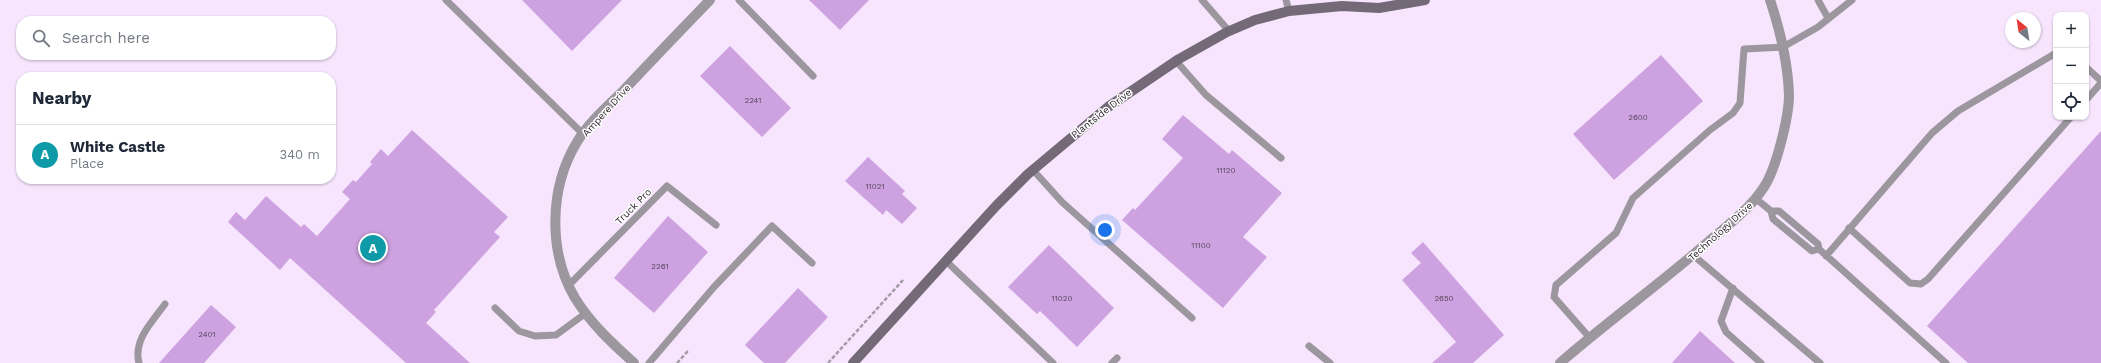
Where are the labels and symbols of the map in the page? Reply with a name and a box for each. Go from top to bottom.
north arrow [2005,12,2041,48]
street label: Ampere Drive [580,82,633,139]
street label: Plantside Drive [1069,86,1134,140]
house number: 2241 [745,96,761,105]
house number: 2600 [1628,113,1648,122]
house number: 11120 [1217,166,1236,175]
house number: 11021 [866,182,885,191]
street label: Truck Pro [613,186,654,227]
street label: Technology Drive [1686,200,1755,263]
your location [1095,220,1115,240]
pin: A [360,233,386,263]
house number: 11100 [1191,241,1211,250]
house number: 2261 [651,262,669,271]
house number: 11020 [1052,294,1072,303]
house number: 2650 [1434,294,1454,303]
house number: 2401 [198,330,216,339]

